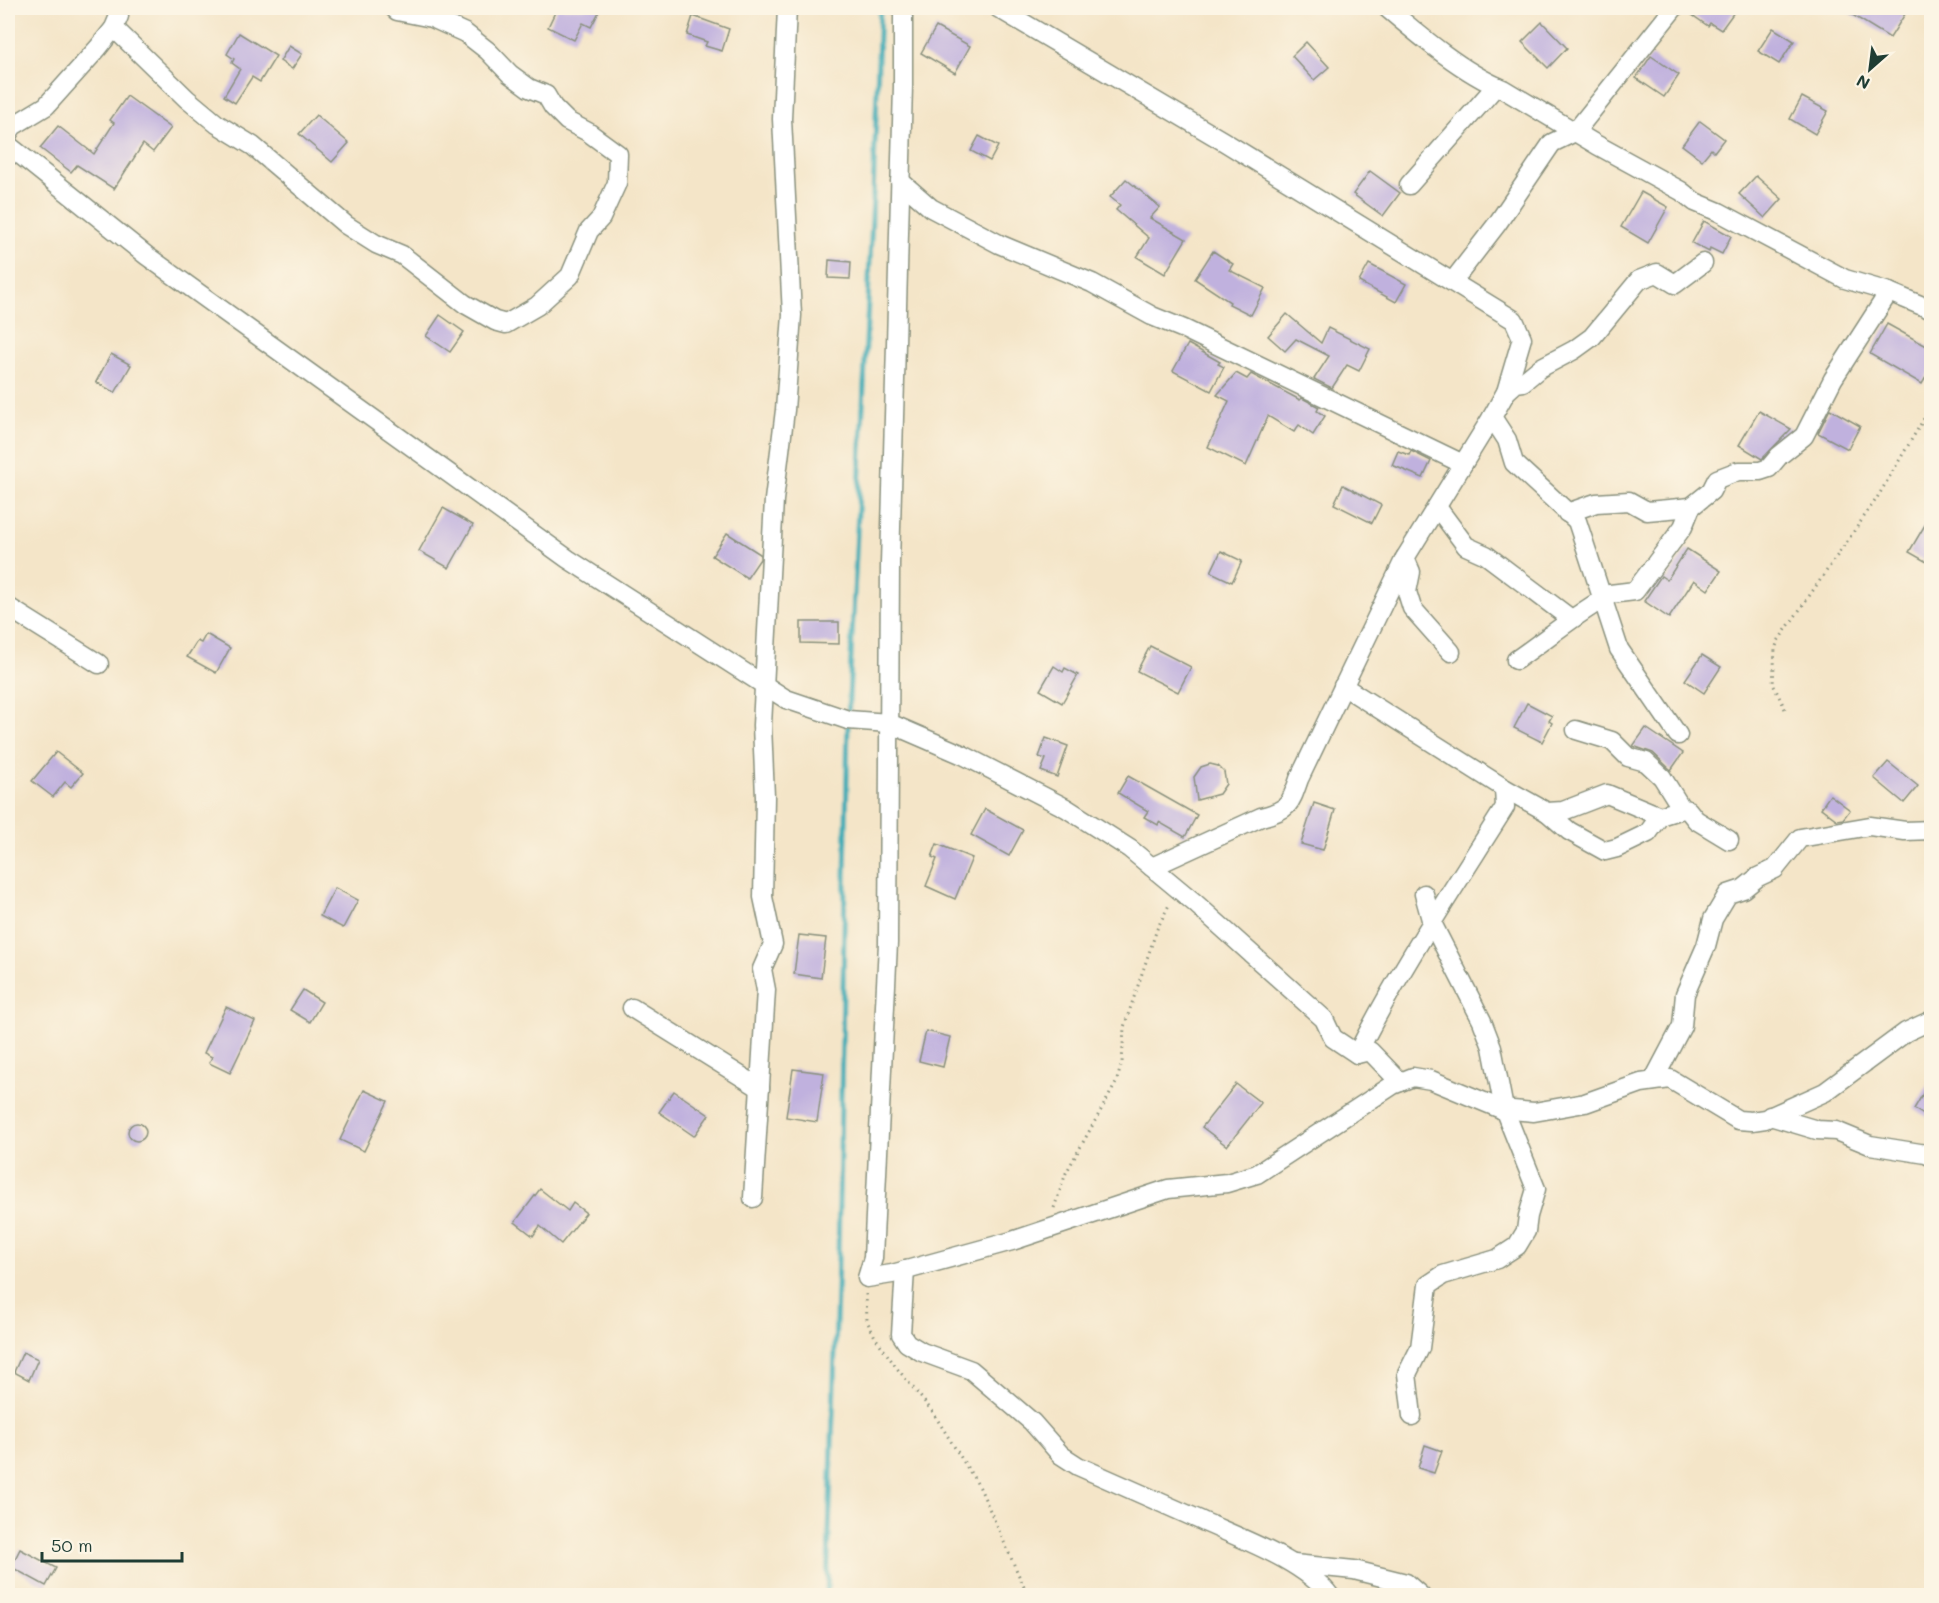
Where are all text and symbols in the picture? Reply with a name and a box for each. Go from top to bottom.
north arrow [1840,39,1900,99]
text: N [1852,71,1873,95]
scale bar [42,1525,182,1563]
text: 50 m [51,1533,93,1557]

